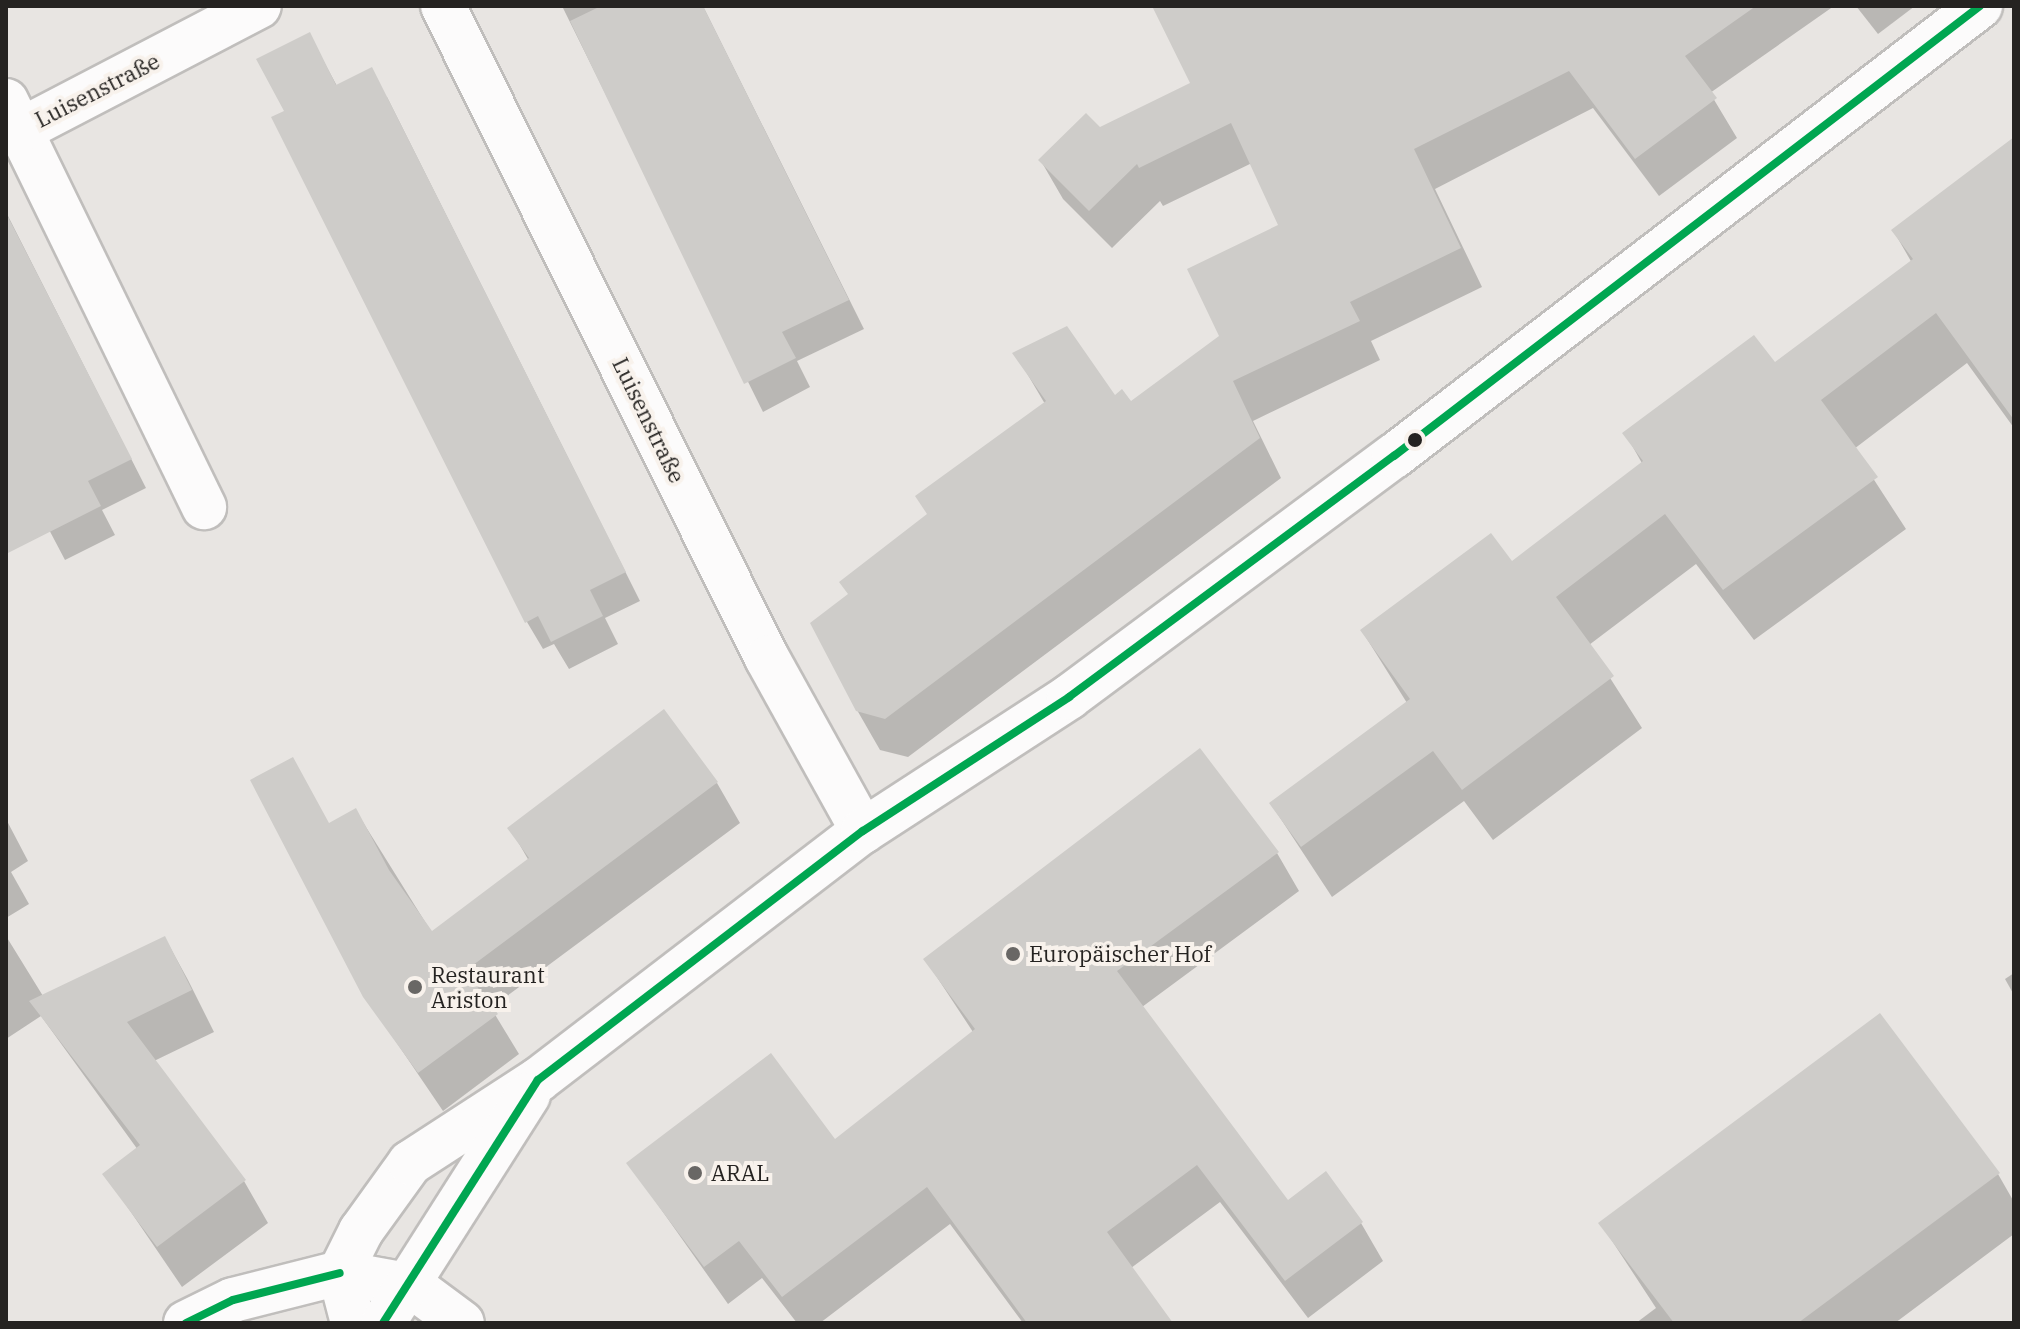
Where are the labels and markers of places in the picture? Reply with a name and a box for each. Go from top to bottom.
unlabelled marker [1407,432,1423,448]
place label: Europäischer Hof [1029,941,1211,967]
marker: Europäischer Hof [1004,945,1022,963]
place label: Restaurant Ariston [431,961,545,1012]
marker: Restaurant Ariston [406,978,424,996]
place label: ARAL [711,1160,769,1186]
marker: ARAL [686,1164,704,1182]

